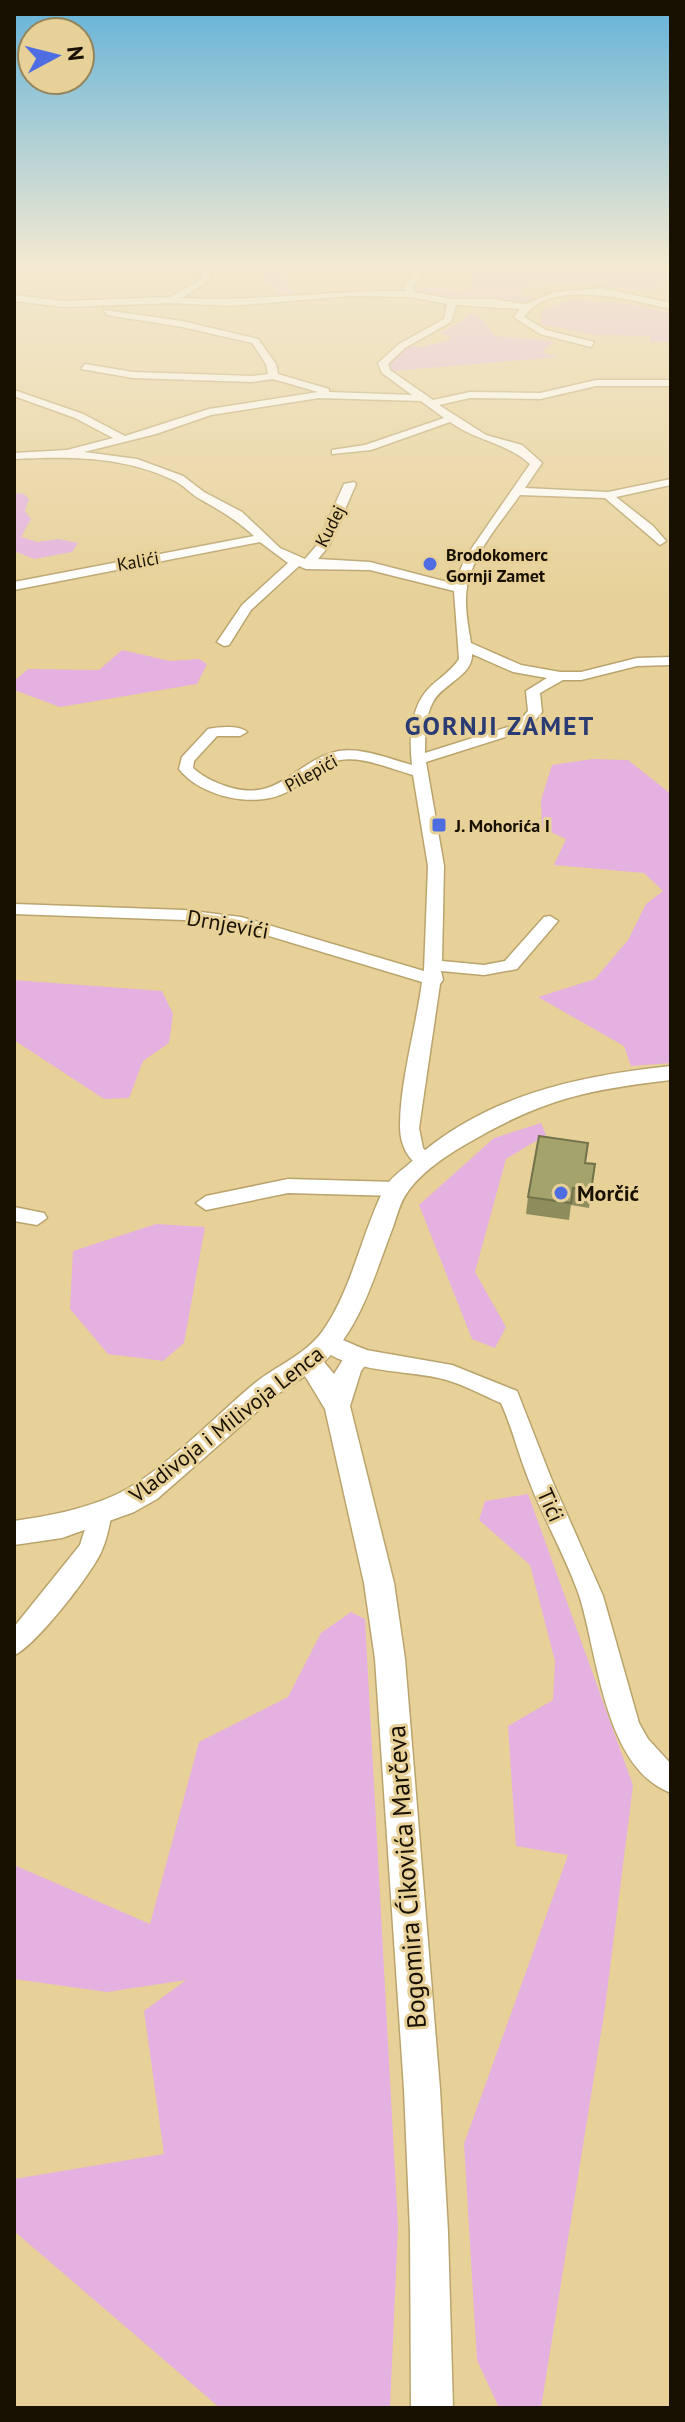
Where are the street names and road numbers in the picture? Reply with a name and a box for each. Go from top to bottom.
street label: Kudej [310,501,350,551]
street label: Kalići [115,546,161,576]
street label: Pilepići [281,749,341,797]
street label: Drnjevići [185,903,271,945]
street label: Vladivoja i Milivoja Lenca [123,1339,329,1509]
street label: Tići [531,1484,571,1526]
street label: Bogomira Ćikovića Marčeva [379,1724,433,2030]

